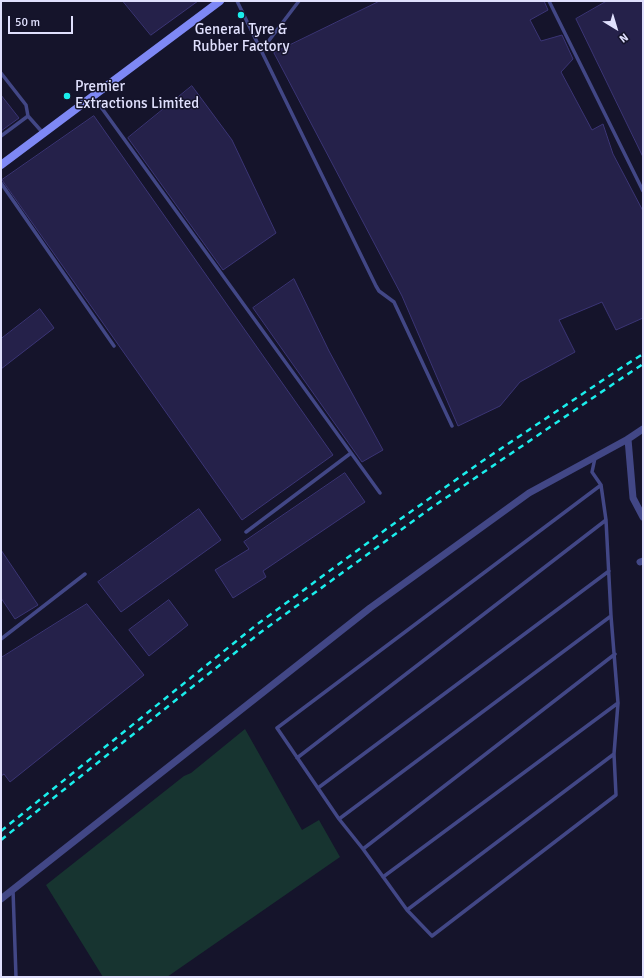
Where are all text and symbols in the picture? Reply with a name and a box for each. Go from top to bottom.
scale bar [10,8,75,34]
north arrow [596,8,636,48]
marker: General Tyre & Rubber Factory [236,10,246,20]
text: 50 m [15,15,40,30]
place label: General Tyre & Rubber Factory [193,21,289,56]
text: N [617,30,631,45]
place label: Premier Extractions Limited [75,78,199,113]
marker: Premier Extractions Limited [62,91,72,101]

